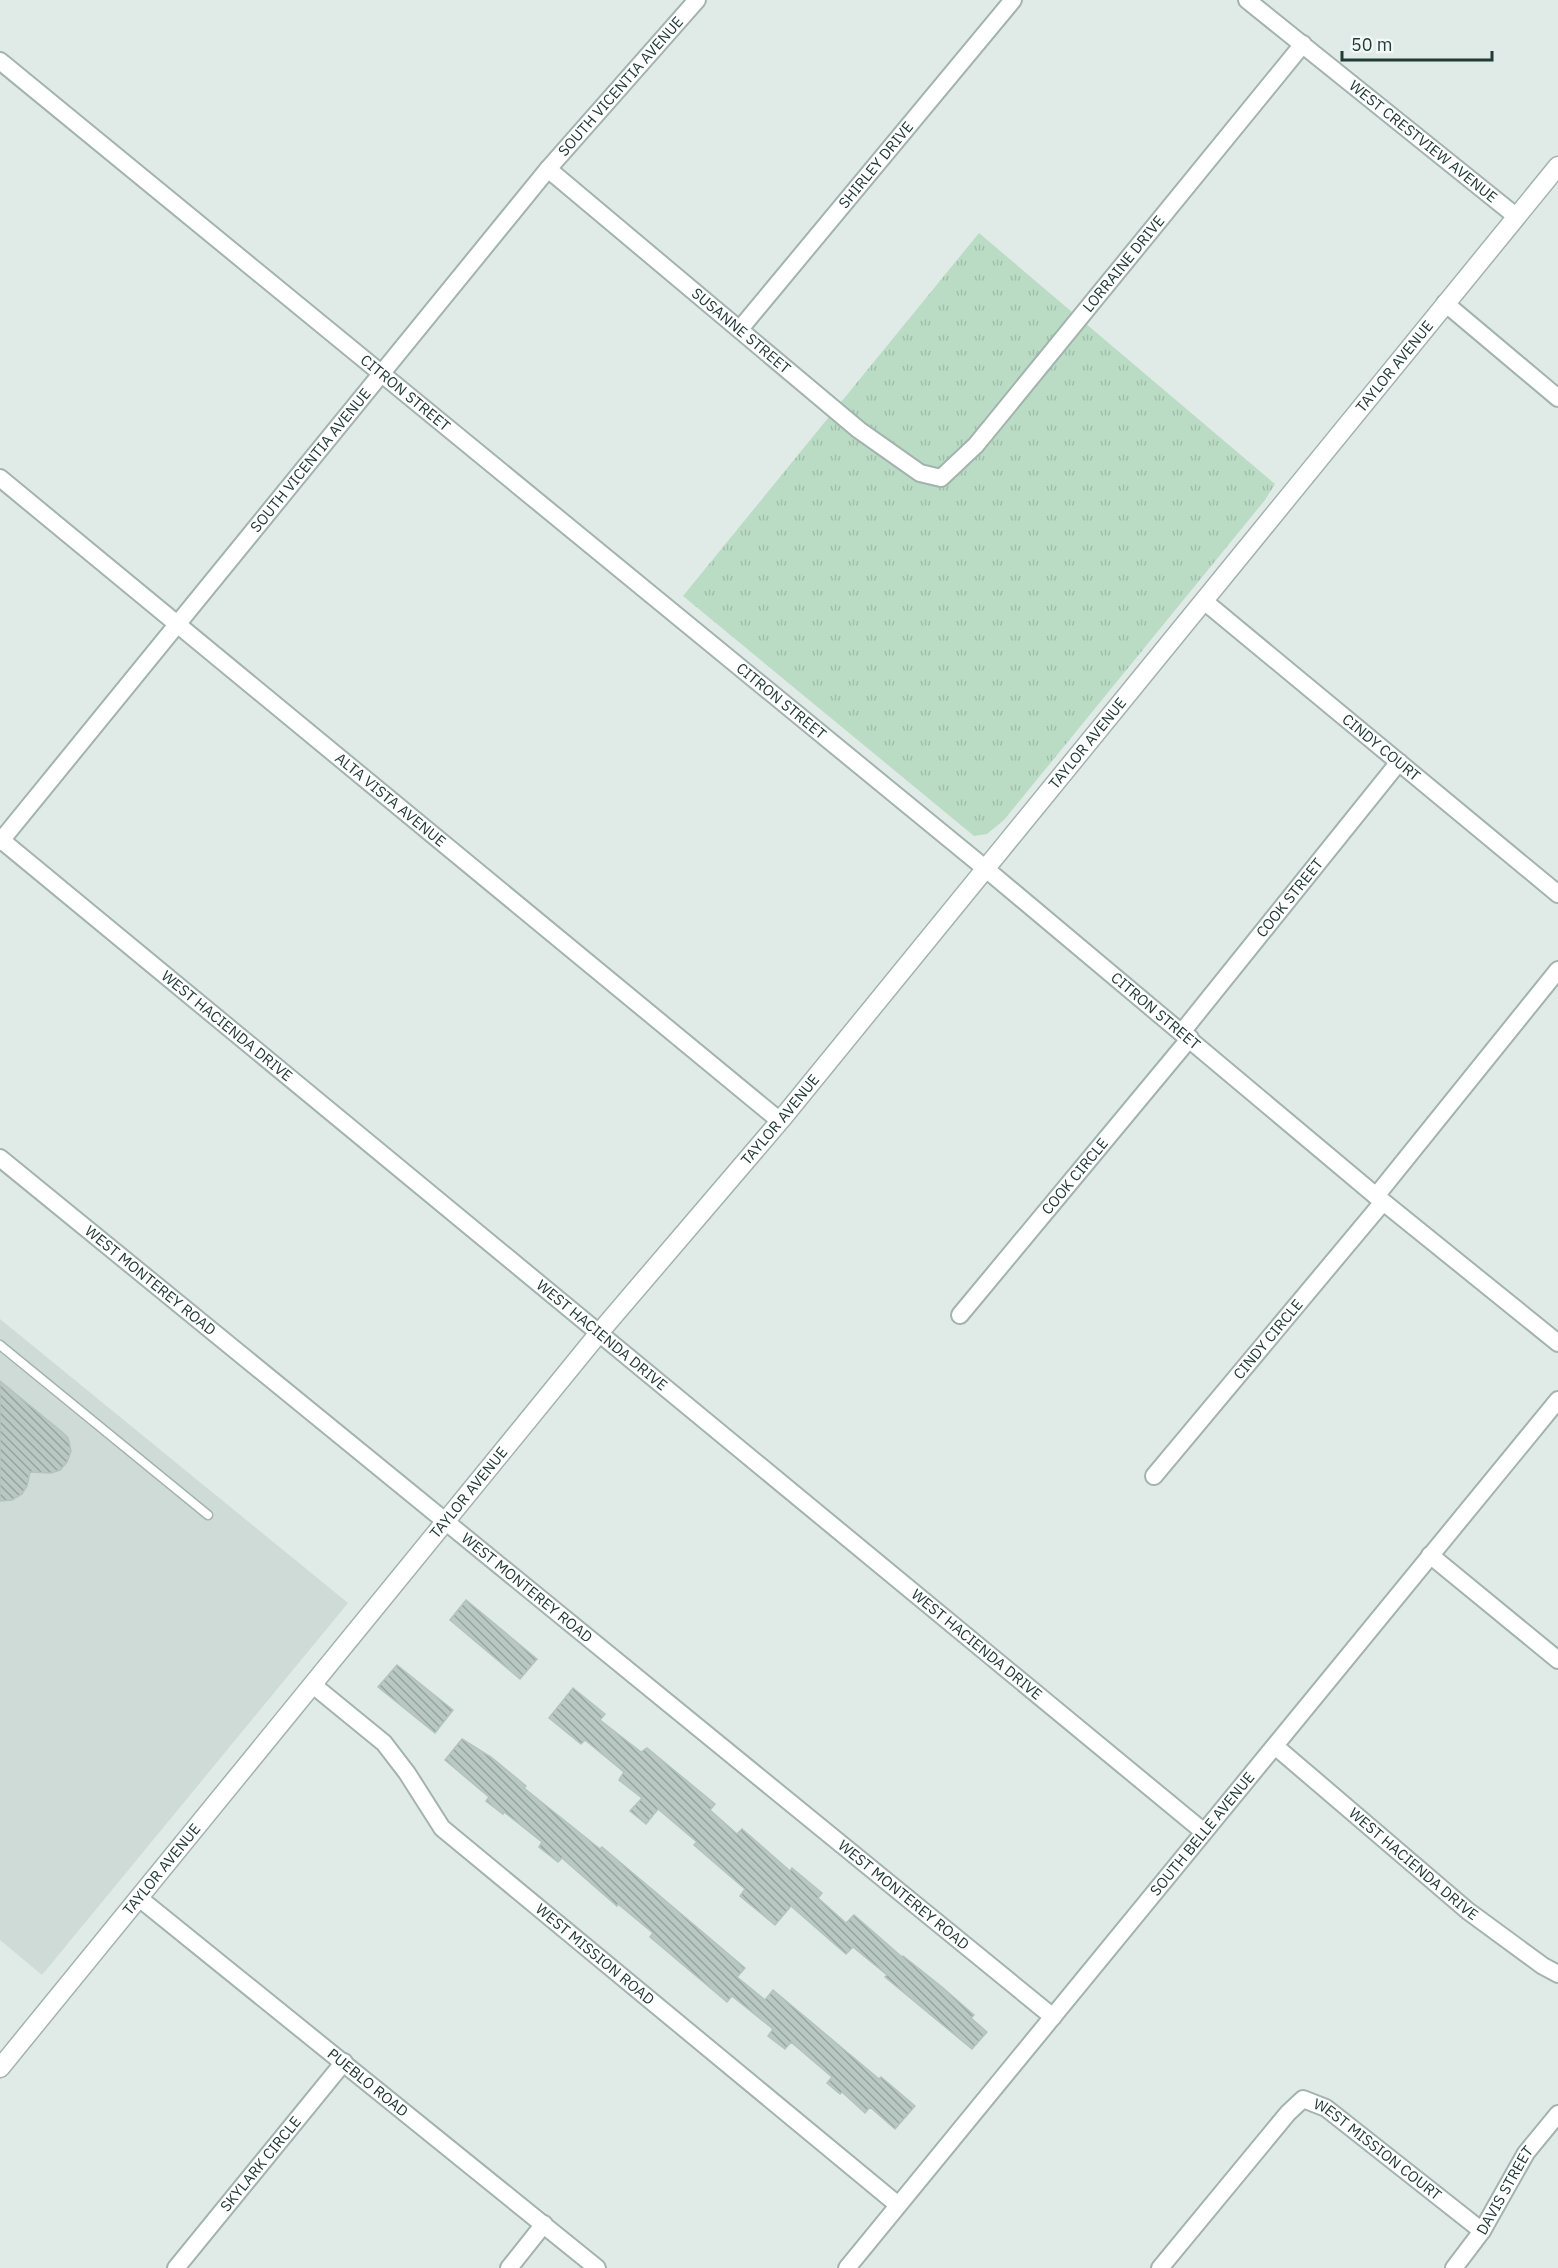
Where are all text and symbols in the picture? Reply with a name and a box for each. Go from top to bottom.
street label: SOUTH VICENTIA AVENUE [554,12,687,160]
scale bar [1342,24,1492,62]
text: 50 m [1351,33,1393,56]
street label: WEST CRESTVIEW AVENUE [1345,76,1501,207]
street label: SHIRLEY DRIVE [834,118,917,212]
street label: LORRAINE DRIVE [1078,211,1168,316]
street label: SUSANNE STREET [688,284,795,378]
street label: TAYLOR AVENUE [1351,317,1437,416]
street label: CITRON STREET [357,350,455,435]
street label: SOUTH VICENTIA AVENUE [246,384,375,536]
street label: CITRON STREET [733,658,831,744]
street label: TAYLOR AVENUE [1044,693,1130,793]
street label: CINDY COURT [1339,709,1425,785]
street label: ALTA VISTA AVENUE [332,748,450,851]
street label: COOK STREET [1252,854,1327,941]
street label: WEST HACIENDA DRIVE [158,966,296,1085]
street label: CITRON STREET [1107,968,1205,1054]
street label: TAYLOR AVENUE [737,1070,823,1169]
street label: COOK CIRCLE [1037,1134,1112,1218]
street label: WEST MONTEREY ROAD [81,1221,220,1339]
street label: WEST HACIENDA DRIVE [533,1275,671,1394]
street label: CINDY CIRCLE [1229,1295,1307,1383]
street label: TAYLOR AVENUE [425,1443,511,1542]
street label: WEST MONTEREY ROAD [458,1528,597,1647]
street label: WEST HACIENDA DRIVE [908,1585,1046,1704]
street label: SOUTH BELLE AVENUE [1146,1768,1258,1900]
street label: WEST HACIENDA DRIVE [1345,1803,1482,1924]
street label: TAYLOR AVENUE [118,1820,204,1919]
street label: WEST MONTEREY ROAD [834,1836,973,1954]
street label: WEST MISSION ROAD [532,1899,659,2009]
street label: PUEBLO ROAD [324,2044,412,2121]
street label: WEST MISSION COURT [1311,2094,1446,2205]
street label: SKYLARK CIRCLE [216,2112,305,2215]
street label: DAVIS STREET [1472,2141,1537,2238]

